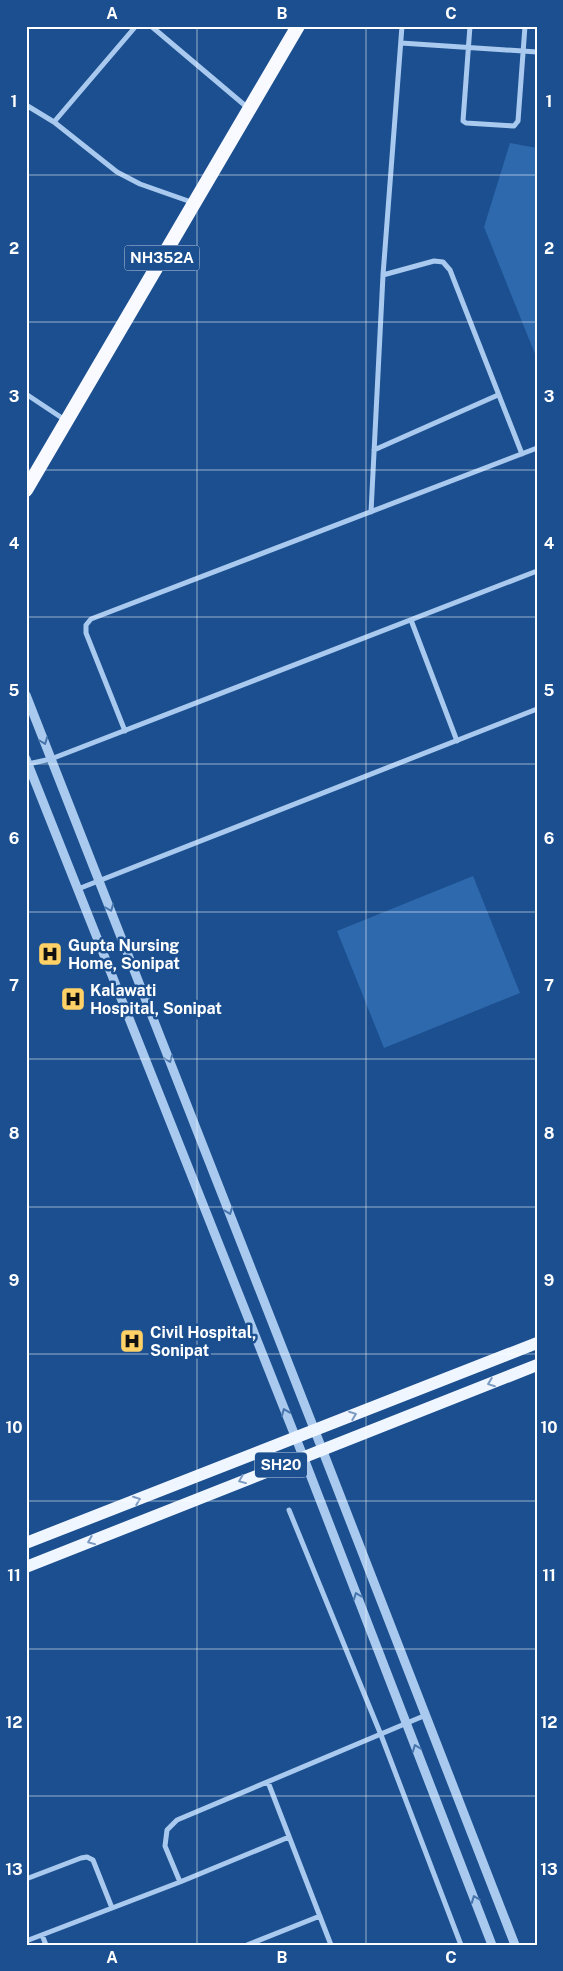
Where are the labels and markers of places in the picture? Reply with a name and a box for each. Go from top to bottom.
place label: Gupta Nursing Home, Sonipat [68,936,180,973]
hospital icon: Gupta Nursing Home, Sonipat [37,941,63,967]
place label: Kalawati Hospital, Sonipat [90,981,222,1018]
hospital icon: Kalawati Hospital, Sonipat [60,986,86,1012]
place label: Civil Hospital, Sonipat [150,1323,257,1360]
hospital icon: Civil Hospital, Sonipat [119,1328,145,1354]

